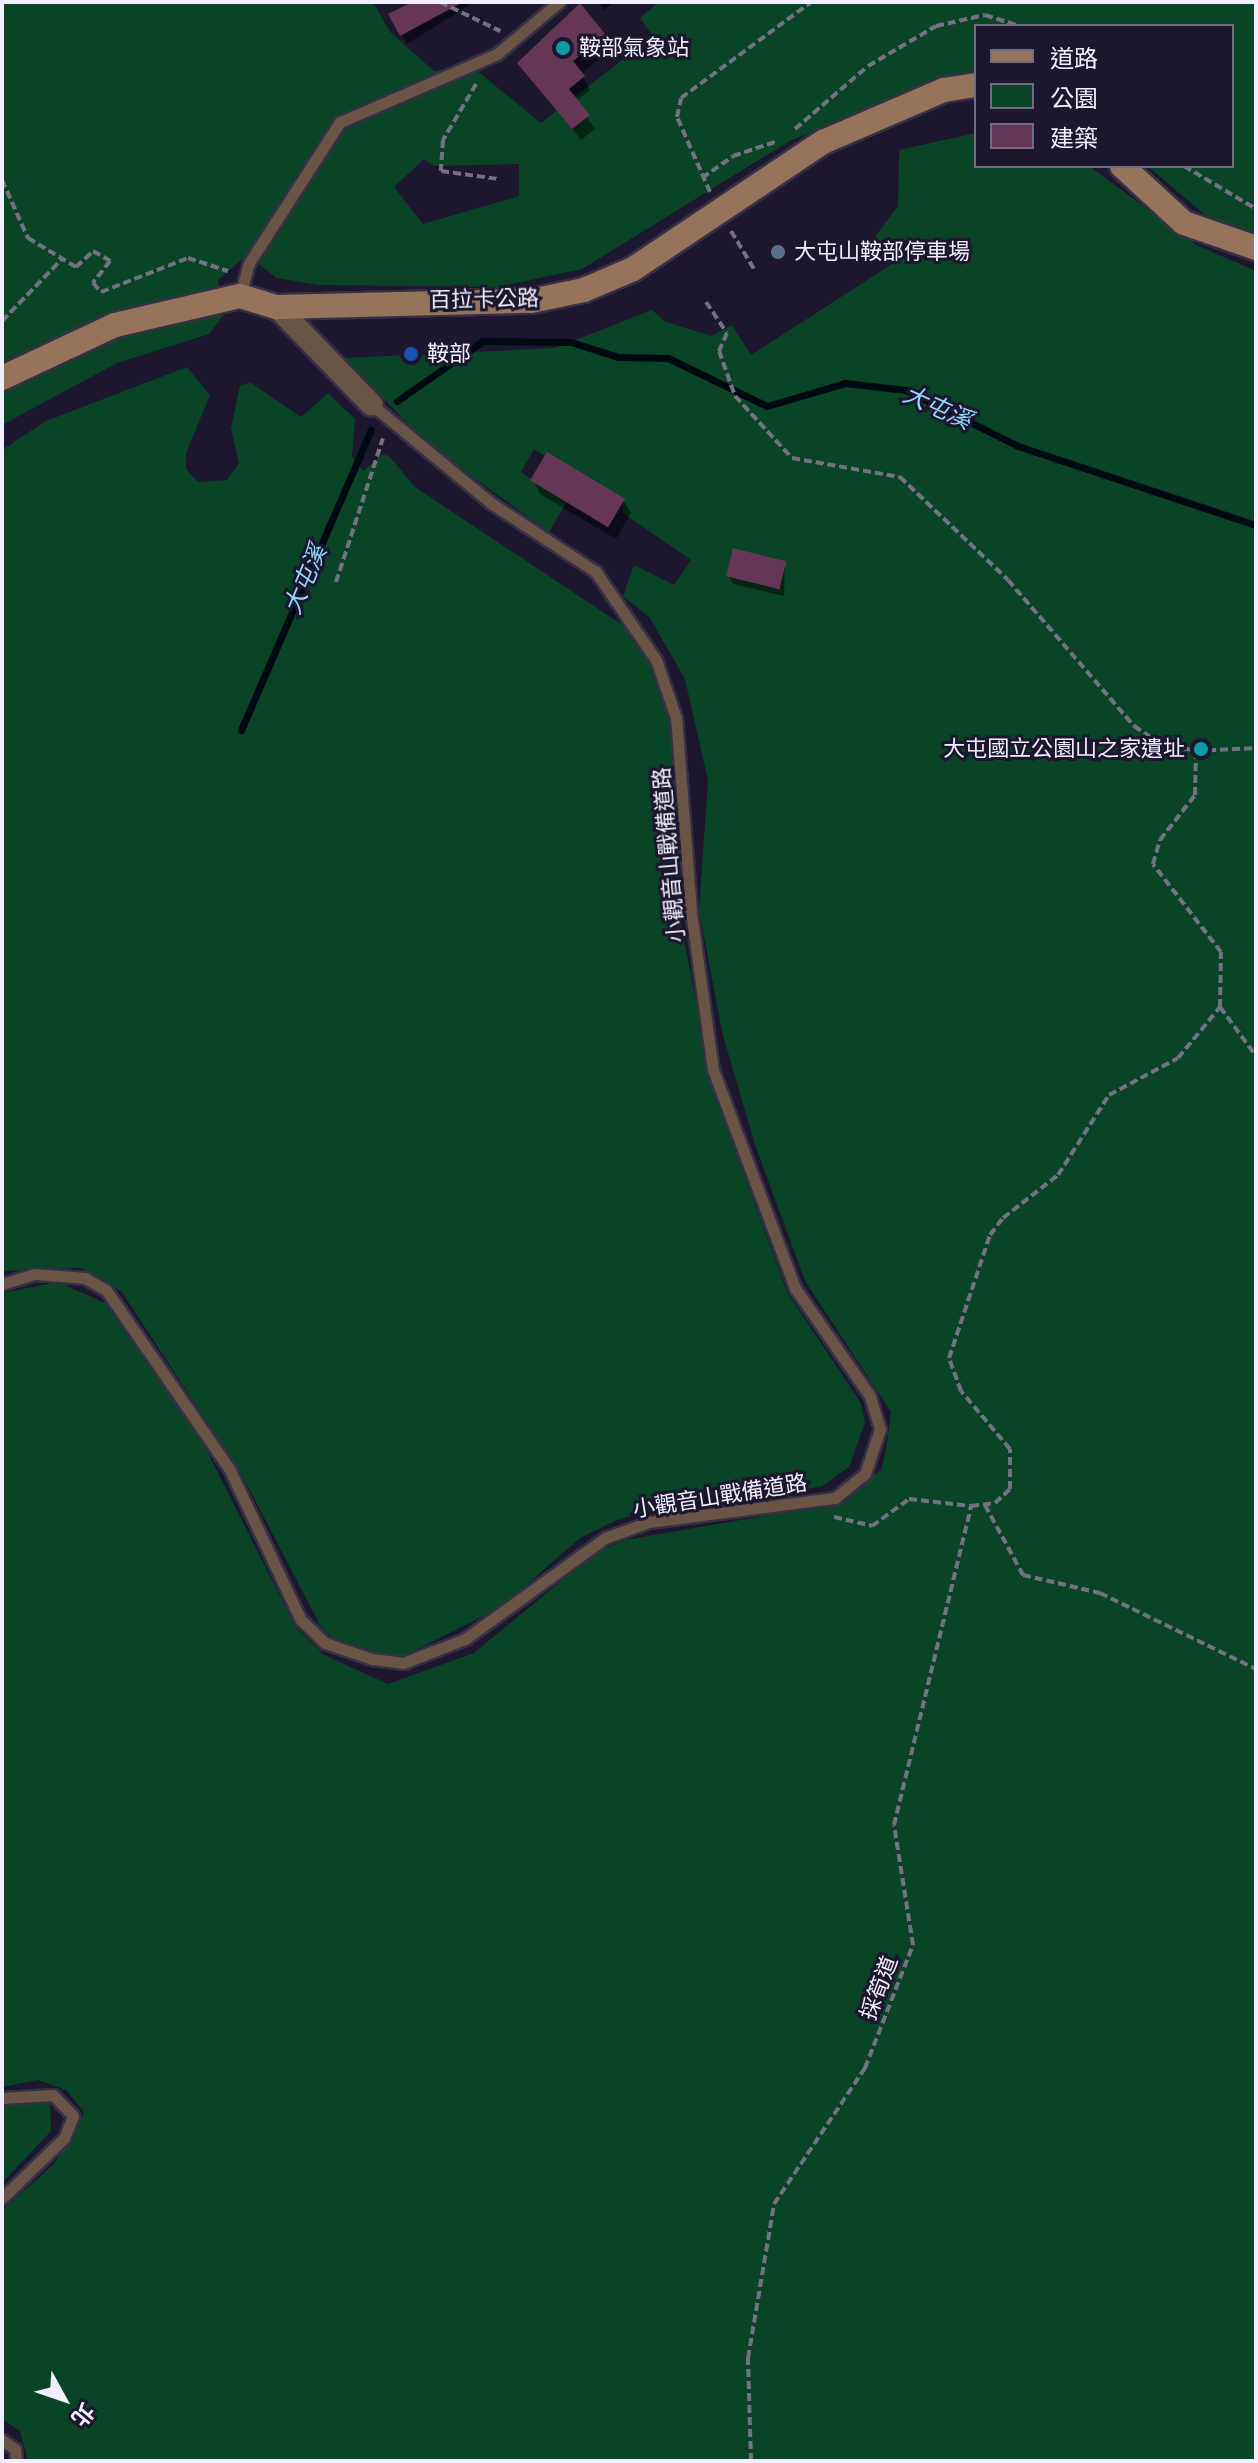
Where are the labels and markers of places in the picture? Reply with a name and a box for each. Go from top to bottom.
place label: 鞍部氣象站 [579,35,689,61]
marker: 鞍部氣象站 [554,39,572,57]
place label: 大屯山鞍部停車場 [794,239,970,265]
marker: 大屯山鞍部停車場 [769,243,787,261]
place label: 鞍部 [427,341,471,367]
marker: 鞍部 [402,345,420,363]
place label: 大屯國立公園山之家遺址 [943,736,1185,762]
marker: 大屯國立公園山之家遺址 [1192,740,1210,758]

